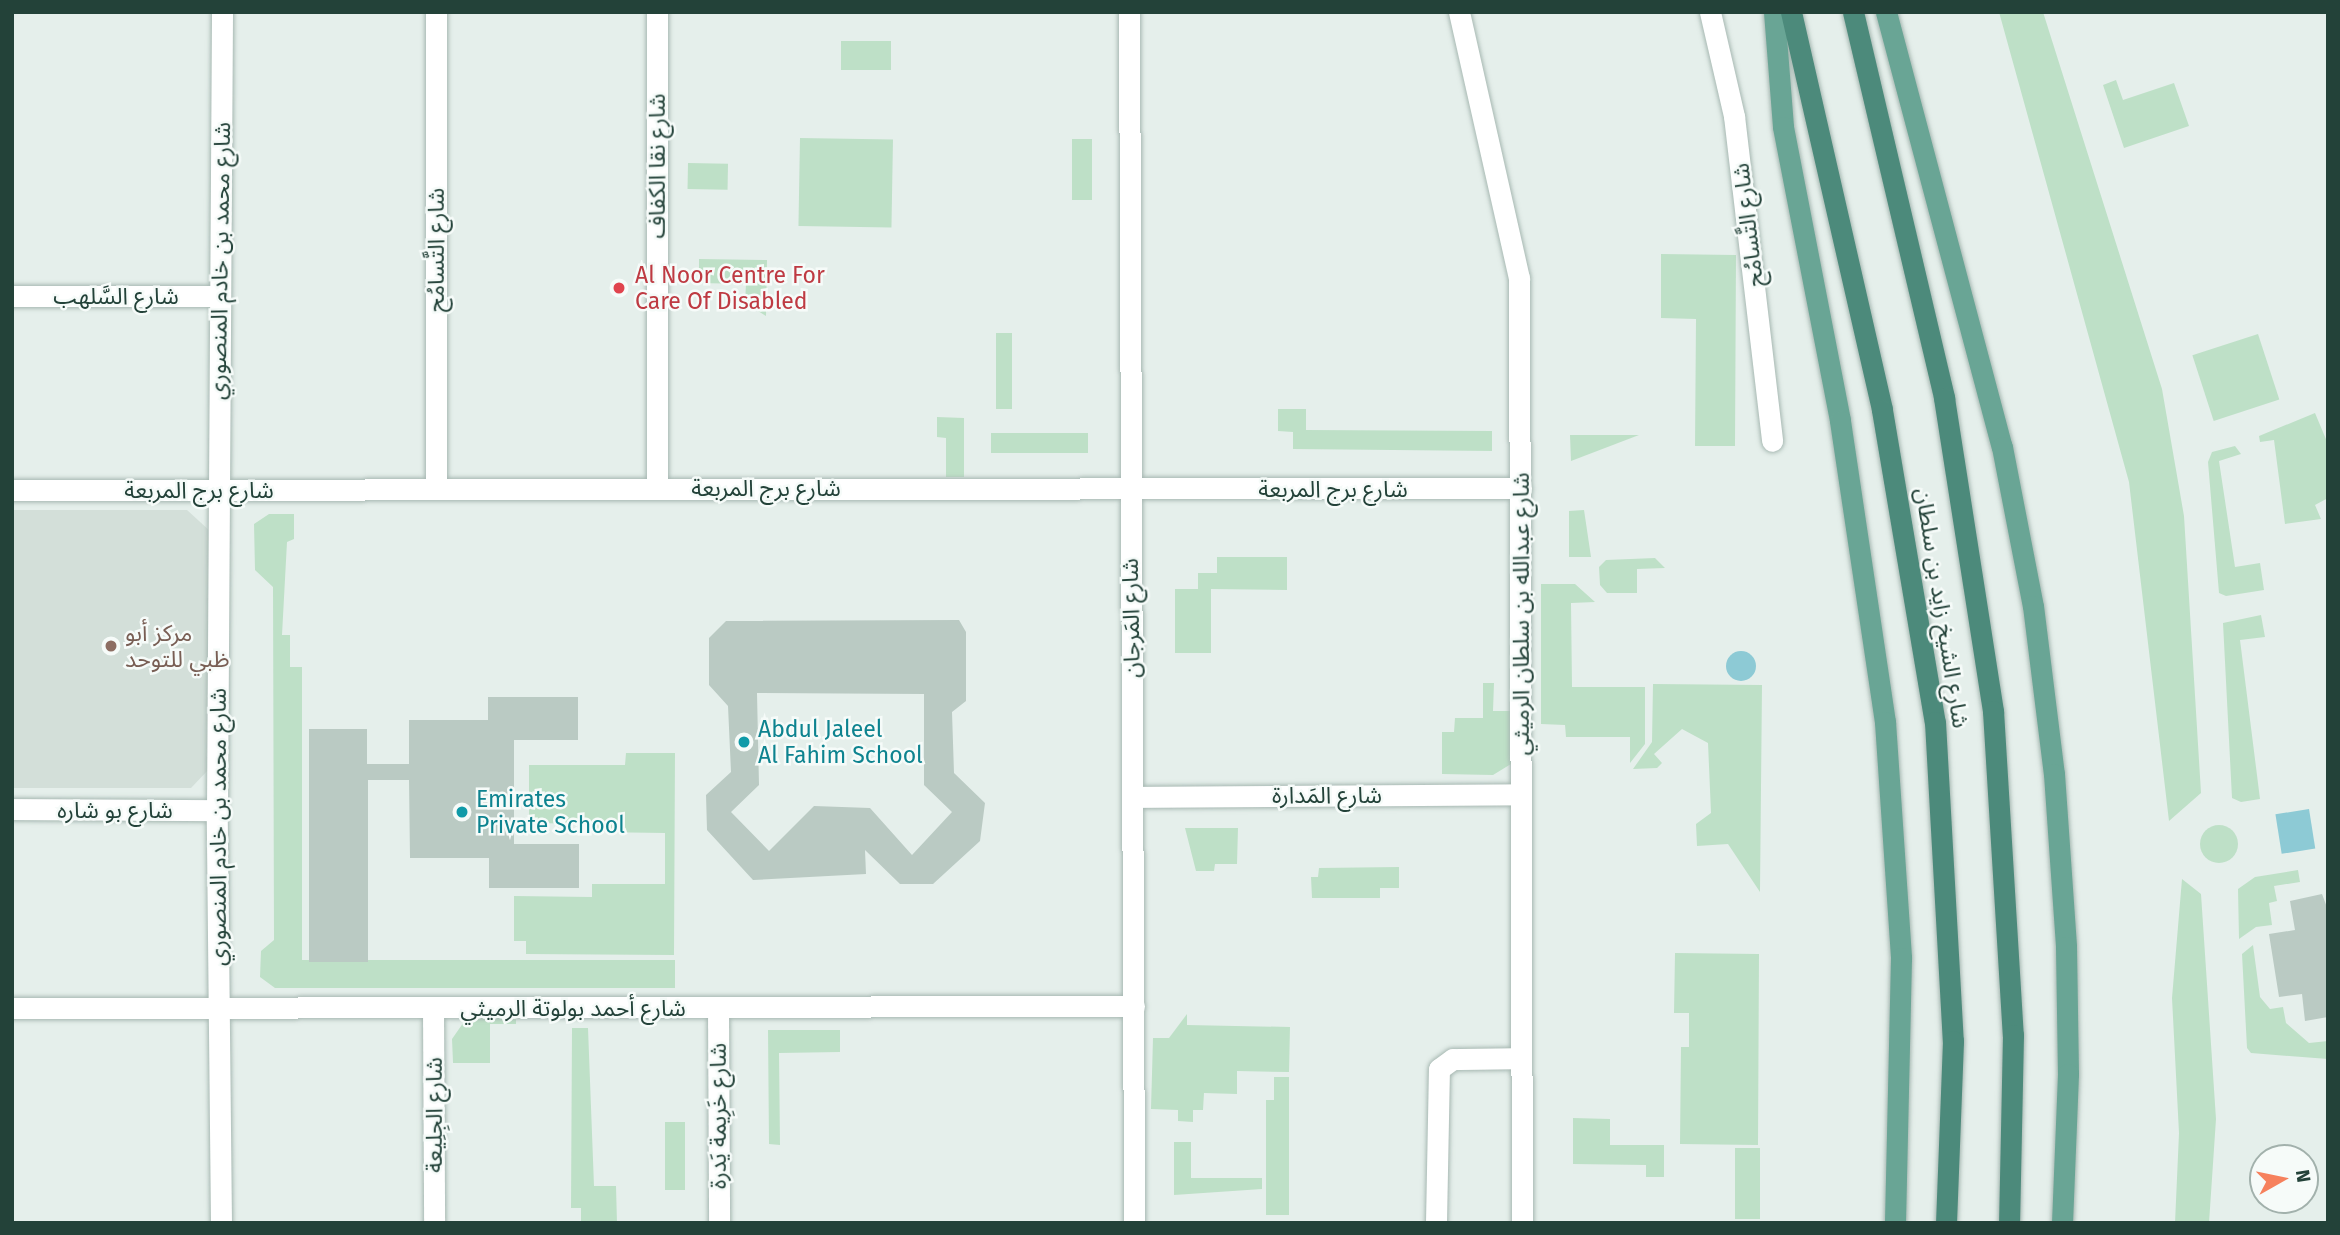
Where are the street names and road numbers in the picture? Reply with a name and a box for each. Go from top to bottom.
street label: شارع نقا الكفاف [643,93,671,239]
street label: شارع محمد بن خادم المنصوري [204,122,236,400]
street label: شارع التَّسامُح [1727,162,1769,288]
street label: شارع التَّسامُح [422,188,450,312]
street label: شارع السَّلهب [53,282,179,310]
street label: شارع عبدالله بن سلطان الرميثي [1507,473,1535,755]
street label: شارع برج المربعة [691,474,841,502]
street label: شارع برج المربعة [1258,475,1408,503]
street label: شارع برج المربعة [124,476,274,504]
street label: شارع الشيخ زايد بن سلطان [1909,486,1975,730]
street label: شارع المَرجان [1116,558,1146,678]
street label: شارع محمد بن خادم المنصوري [204,688,232,966]
street label: شارع المَدارة [1272,781,1382,809]
street label: شارع بو شاره [57,796,173,824]
street label: شارع أحمد بولوتة الرميثي [460,994,686,1022]
street label: شارع خَرِيمة يَدرة [704,1043,732,1189]
street label: شارع الجِلِيعة [420,1057,448,1173]

